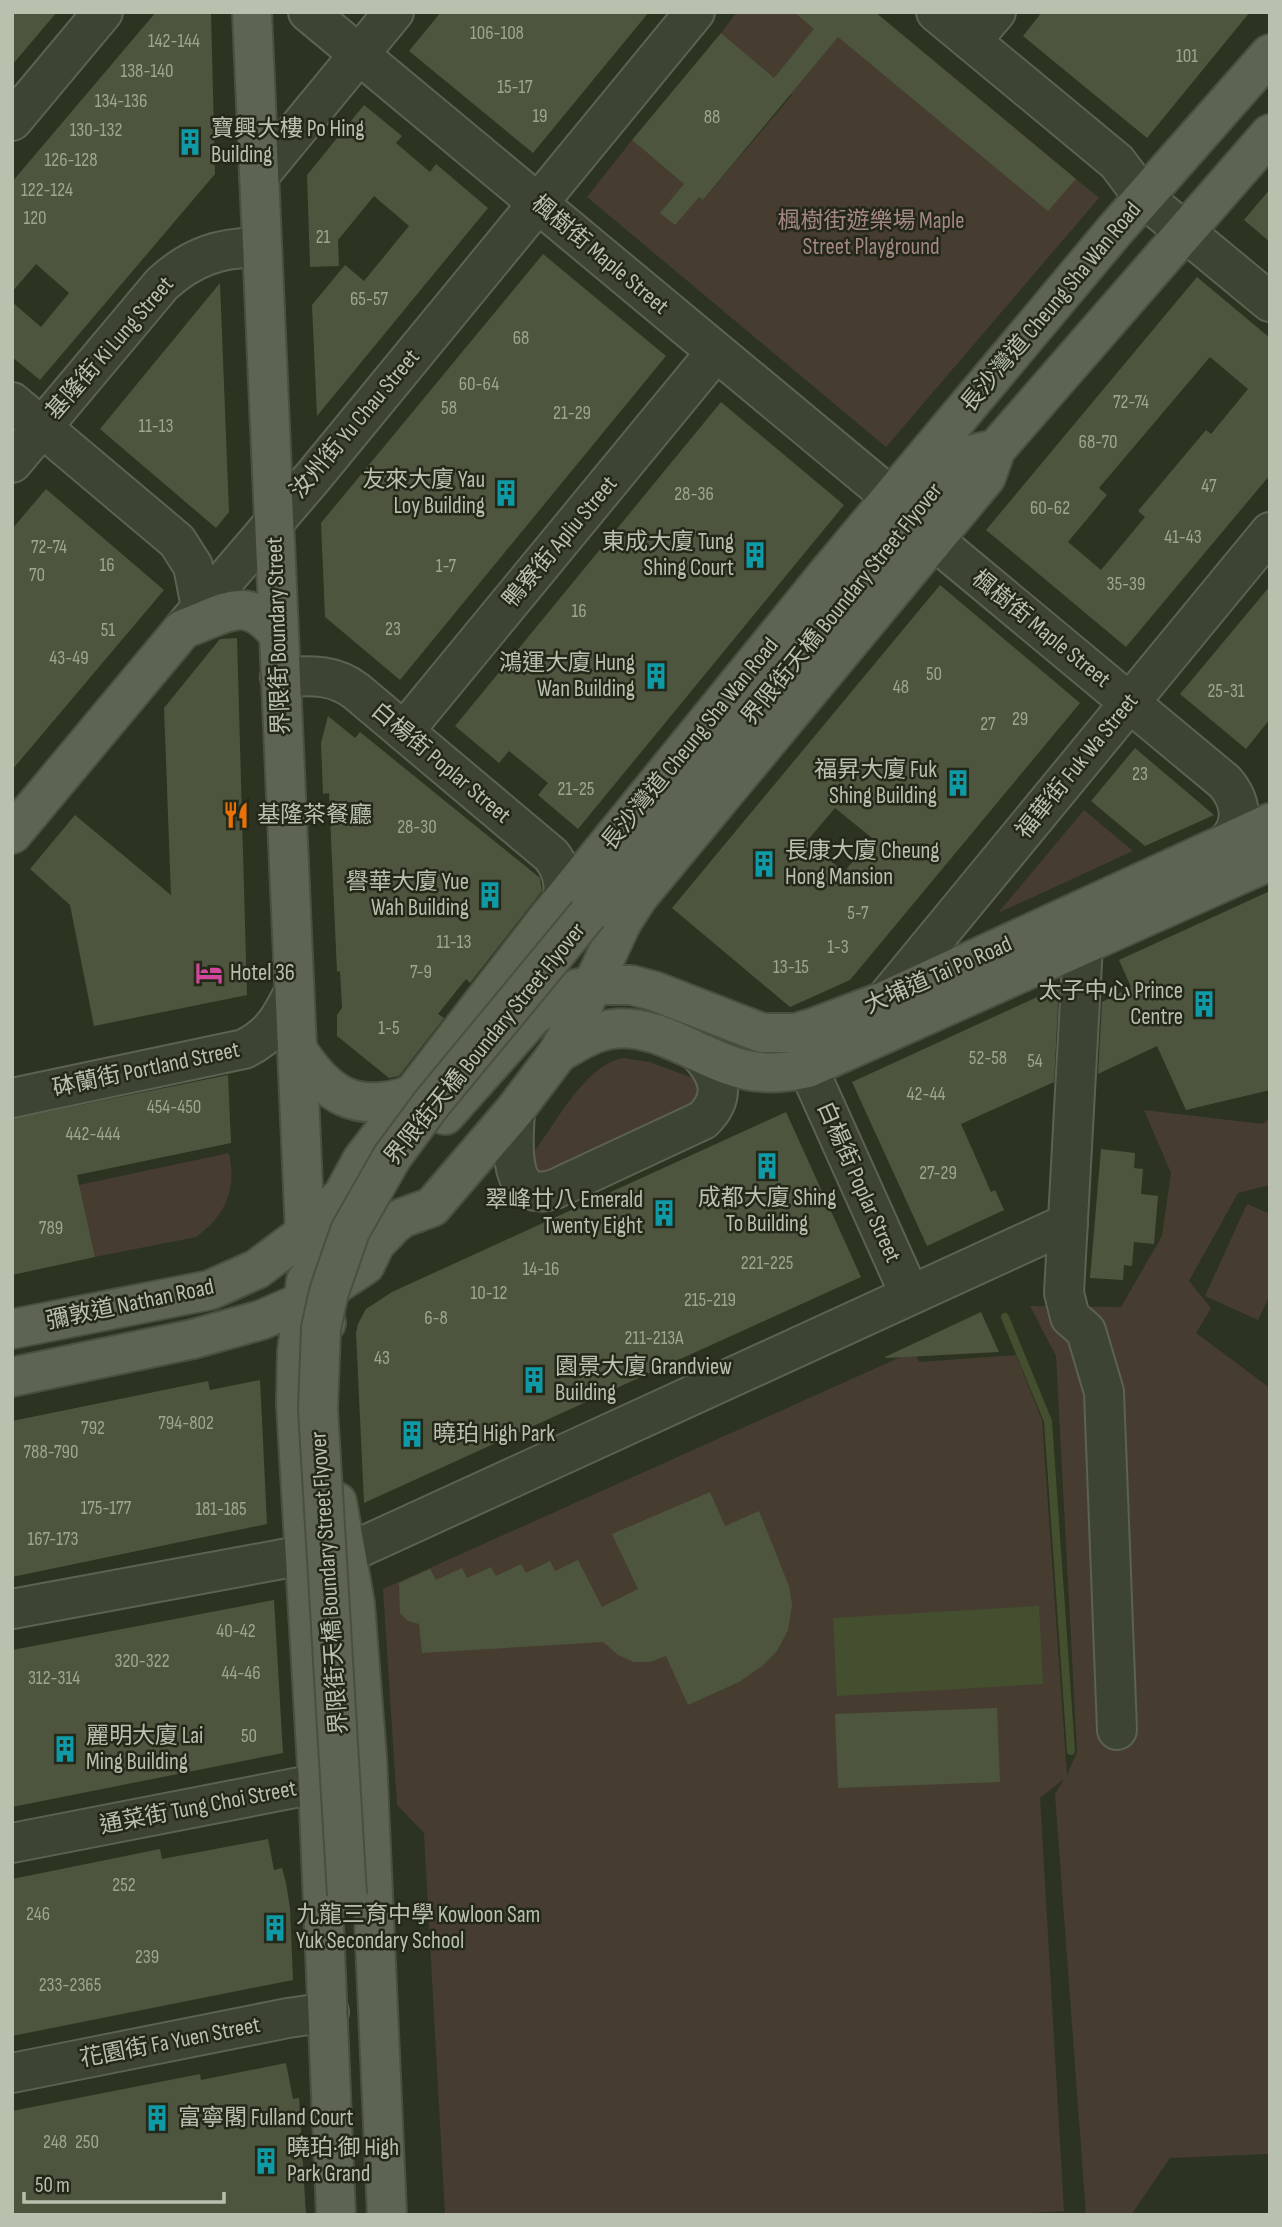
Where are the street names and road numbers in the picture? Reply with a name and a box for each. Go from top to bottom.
street label: 楓樹街 Maple Street [526,190,674,320]
street label: 長沙灣道 Cheung Sha Wan Road [955,196,1147,418]
street label: 基隆街 Ki Lung Street [40,271,180,425]
street label: 汝州街 Yu Chau Street [284,344,426,504]
street label: 鴨寮街 Apliu Street [497,470,623,614]
street label: 界限街天橋 Boundary Street Flyover [736,477,949,731]
street label: 界限街 Boundary Street [261,536,295,736]
street label: 楓樹街 Maple Street [966,564,1116,694]
street label: 長沙灣道 Cheung Sha Wan Road [596,632,784,856]
street label: 福華街 Fuk Wa Street [1010,688,1144,844]
street label: 白楊街 Poplar Street [366,697,516,829]
street label: 界限街天橋 Boundary Street Flyover [379,917,592,1171]
street label: 大埔道 Tai Po Road [860,930,1016,1020]
street label: 砵蘭街 Portland Street [50,1035,242,1103]
street label: 白楊街 Poplar Street [811,1097,907,1267]
street label: 彌敦道 Nathan Road [44,1273,216,1335]
street label: 界限街天橋 Boundary Street Flyover [304,1430,354,1735]
street label: 通菜街 Tung Choi Street [97,1774,299,1840]
street label: 花園街 Fa Yuen Street [77,2011,263,2073]

